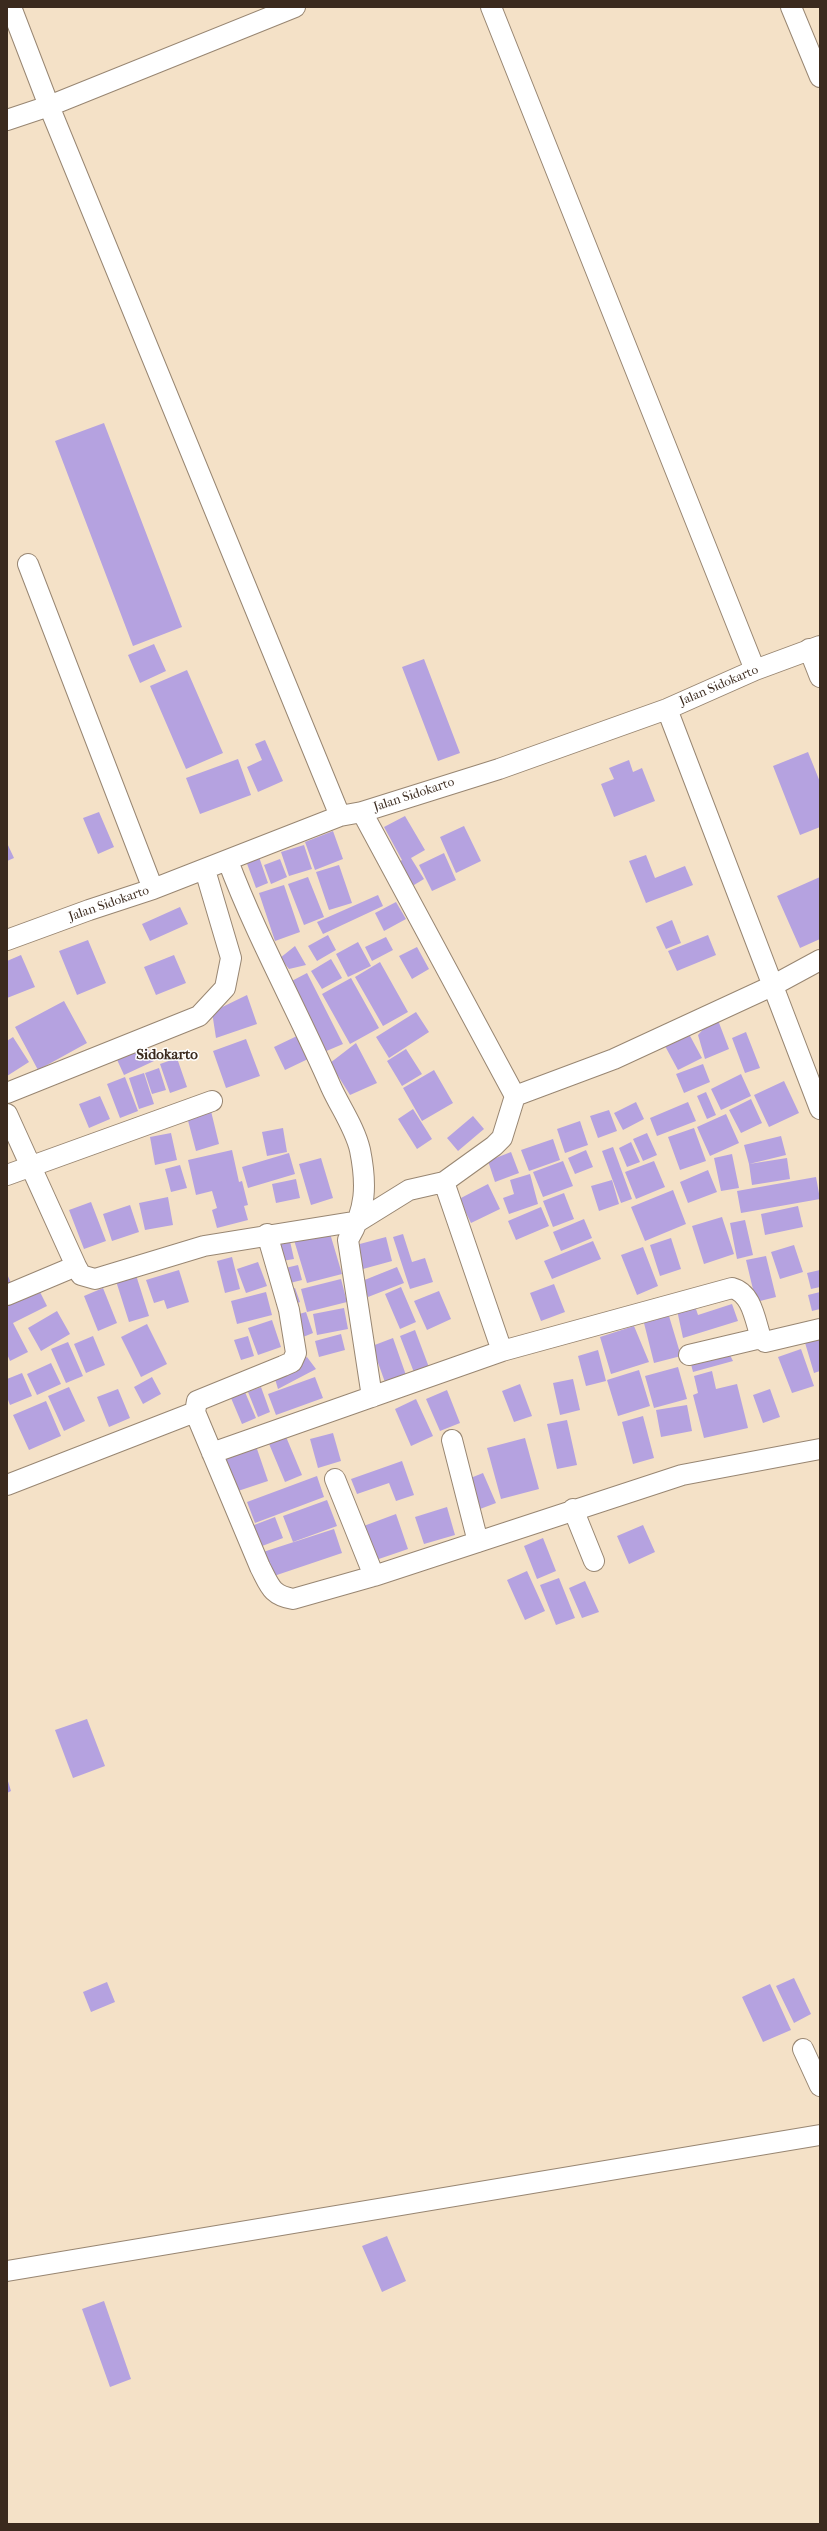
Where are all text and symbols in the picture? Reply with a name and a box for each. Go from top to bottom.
street label: Jalan Sidokarto [677,662,761,710]
street label: Jalan Sidokarto [372,775,456,815]
street label: Jalan Sidokarto [67,883,151,925]
district label: Sidokarto [136,1046,198,1064]

